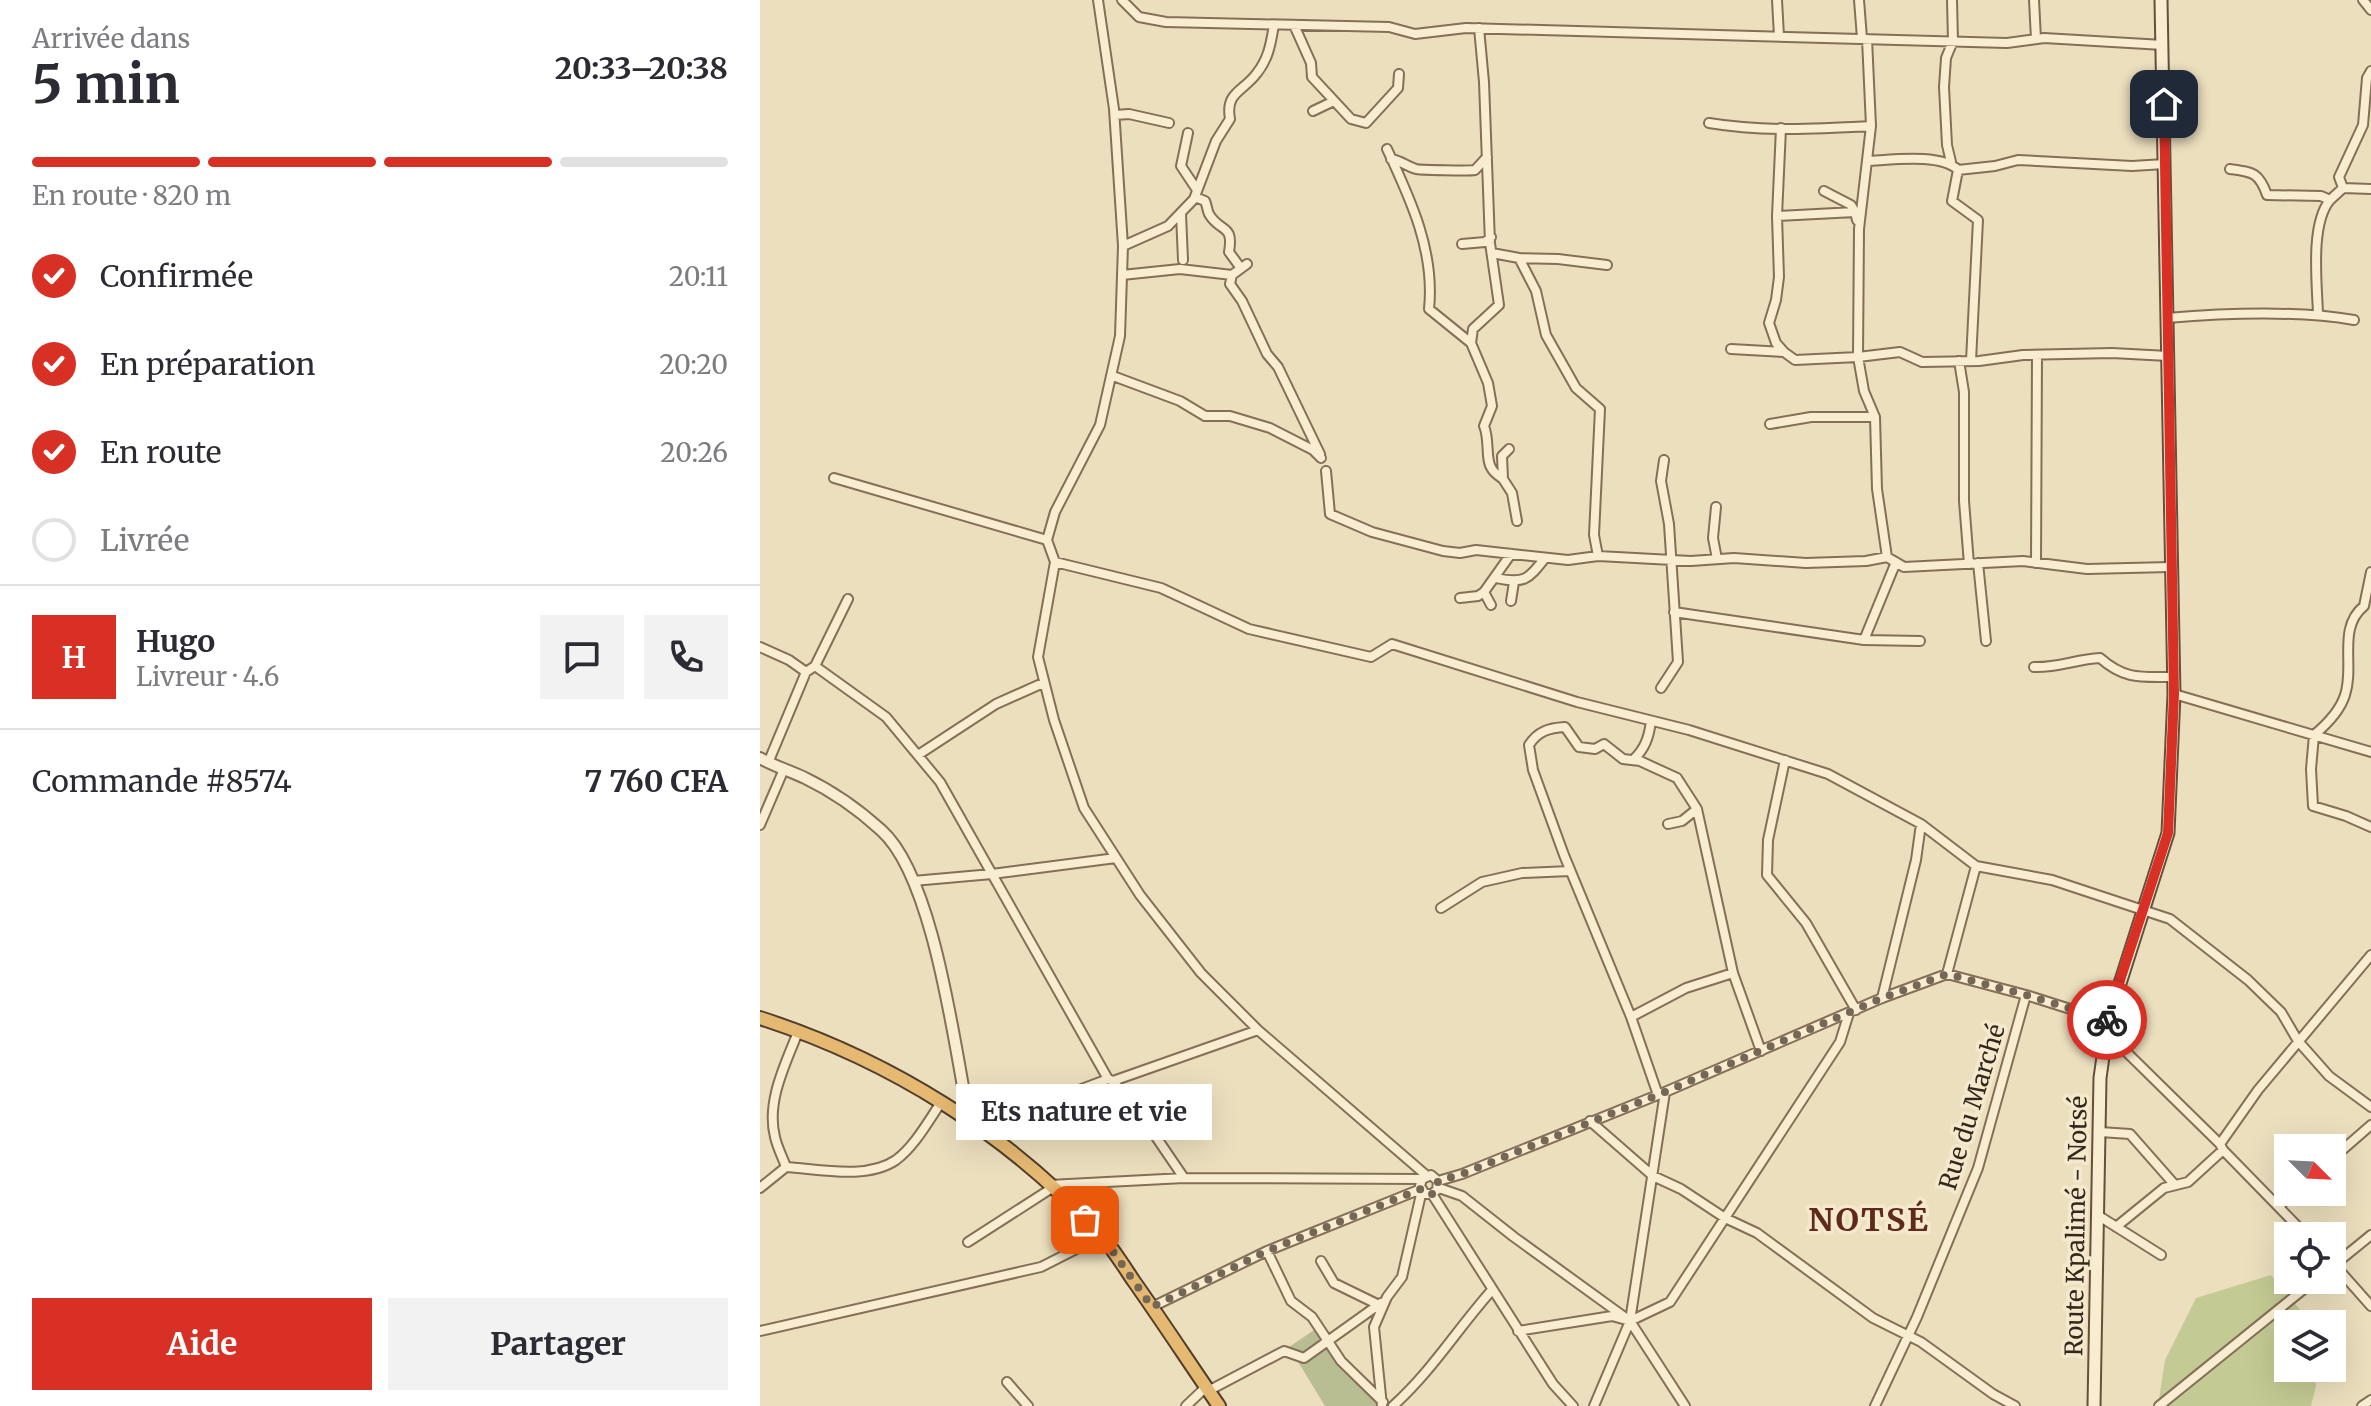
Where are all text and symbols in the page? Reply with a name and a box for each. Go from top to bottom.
text: Arrivée dans [32,22,190,55]
text: 20:33–20:38 [555,49,728,87]
text: 5 min [32,52,180,117]
pin [2130,70,2198,138]
icon: home [2142,82,2186,126]
text: En route · 820 m [32,179,231,212]
icon: check [32,254,76,298]
text: Confirmée [100,257,253,295]
text: 20:11 [669,260,728,293]
icon: check [32,342,76,386]
text: En préparation [100,345,315,383]
text: 20:20 [659,348,728,381]
icon: check [32,430,76,474]
text: En route [100,433,221,471]
text: 20:26 [660,436,728,469]
text: Livrée [100,521,189,559]
button: chat [540,615,624,699]
button: phone [644,615,728,699]
text: Hugo [136,622,215,660]
text: H [62,638,86,676]
text: Livreur · 4.6 [136,660,280,693]
text: Commande #8574 [32,762,292,800]
text: 7 760 CFA [584,762,728,800]
courier [2067,980,2147,1060]
icon: bike [2085,998,2129,1042]
street label: Rue du Marché [1932,1020,2012,1194]
callout: Ets nature et vie [957,1084,1213,1140]
text: Ets nature et vie [981,1095,1187,1128]
street label: Route Kpalimé - Notsé [2058,1096,2094,1356]
north arrow [2274,1134,2346,1206]
map controls [2274,1134,2346,1382]
pin [1051,1186,1119,1254]
icon: bag [1063,1198,1107,1242]
district label: NOTSÉ [1808,1200,1930,1240]
button: locate [2274,1222,2346,1294]
button: Aide [32,1298,372,1390]
button: Partager [388,1298,728,1390]
button: layers [2274,1310,2346,1382]

